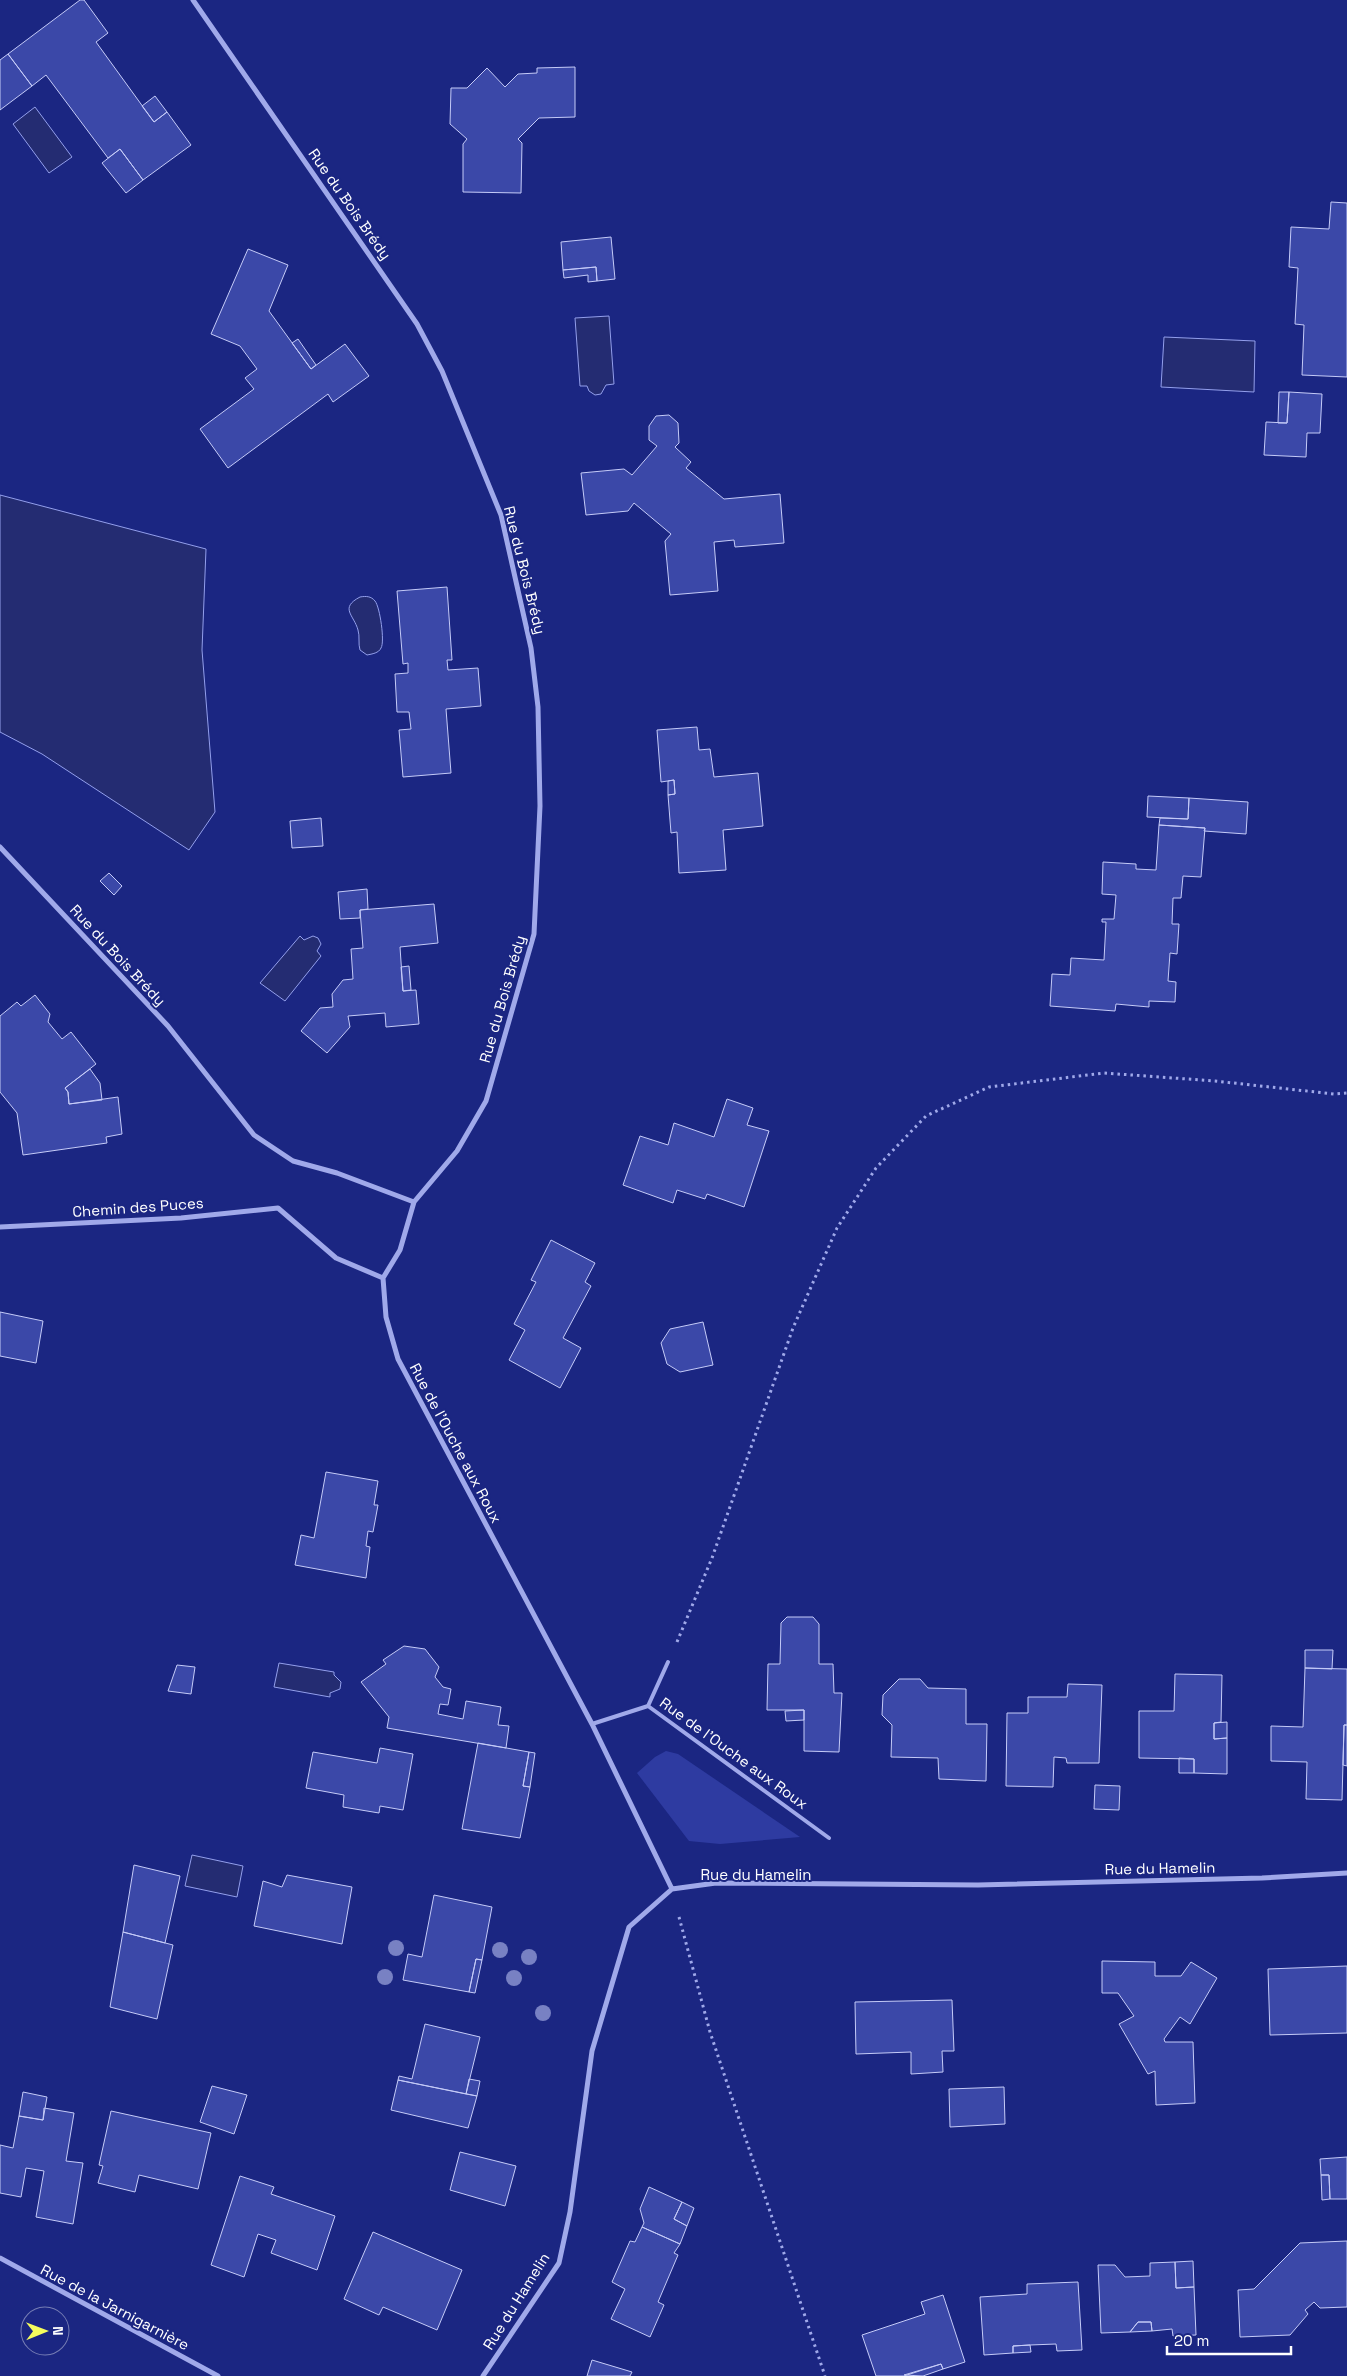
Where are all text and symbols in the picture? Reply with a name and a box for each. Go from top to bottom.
street label: Rue du Bois Brédy [304,145,396,263]
street label: Rue du Bois Brédy [500,504,550,636]
street label: Rue du Bois Brédy [66,900,170,1010]
street label: Rue du Bois Brédy [475,933,529,1065]
street label: Chemin des Puces [72,1193,204,1221]
street label: Rue de l'Ouche aux Roux [406,1360,506,1526]
street label: Rue de l'Ouche aux Roux [656,1693,812,1813]
street label: Rue du Hamelin [1104,1858,1216,1878]
street label: Rue du Hamelin [701,1865,811,1884]
street label: Rue du Hamelin [479,2249,553,2353]
street label: Rue de la Jarnigarnière [37,2260,193,2354]
north arrow [20,2306,70,2356]
scale bar [1167,2324,1291,2356]
text: N [49,2326,67,2336]
text: 20 m [1174,2331,1209,2350]

